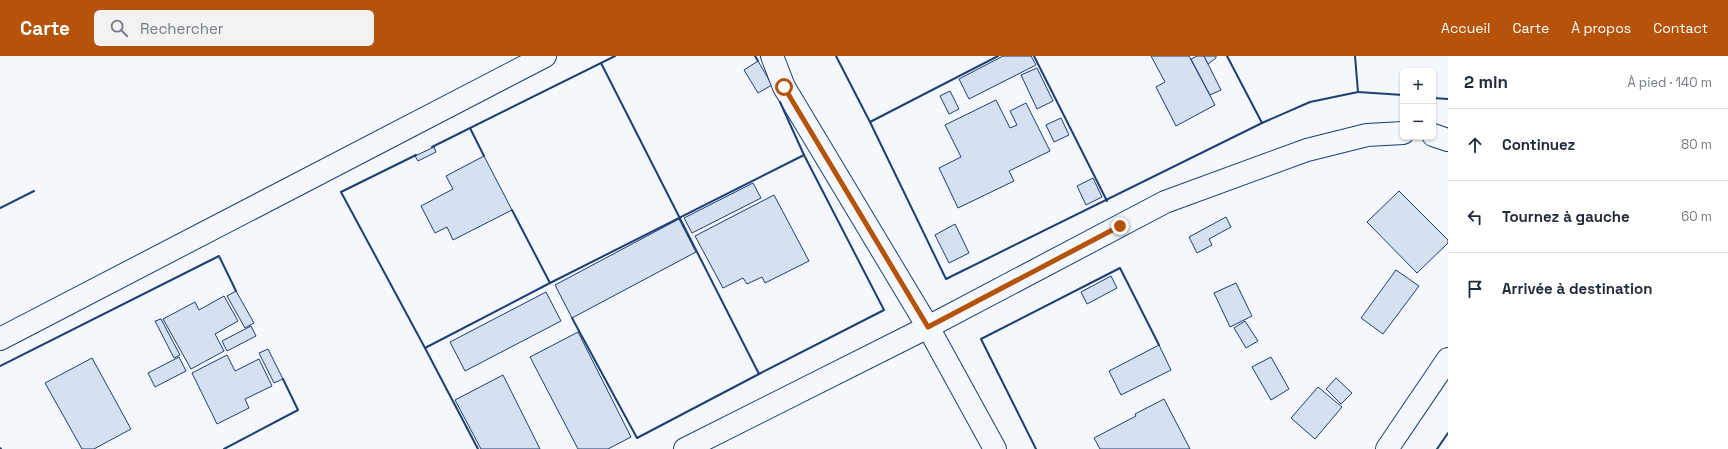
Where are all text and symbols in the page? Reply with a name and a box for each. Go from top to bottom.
search box [94,10,374,46]
text: Carte [20,16,70,41]
icon: search [108,17,130,39]
text: Rechercher [140,19,224,38]
text: Accueil [1441,19,1490,37]
text: Carte [1512,19,1549,37]
text: À propos [1571,19,1631,37]
text: Contact [1653,19,1708,37]
map controls [1400,68,1436,140]
button: + [1400,68,1436,104]
text: 2 min [1464,71,1508,93]
text: À pied · 140 m [1627,74,1712,91]
route start [775,78,793,96]
button: − [1400,104,1436,140]
icon: ahead [1464,134,1486,156]
text: Continuez [1502,135,1575,154]
text: 80 m [1681,136,1712,153]
icon: left [1464,206,1486,228]
text: Tournez à gauche [1502,207,1630,226]
text: 60 m [1681,208,1712,225]
route end [1111,217,1129,235]
icon: arrive [1464,278,1486,300]
text: Arrivée à destination [1502,279,1652,298]

